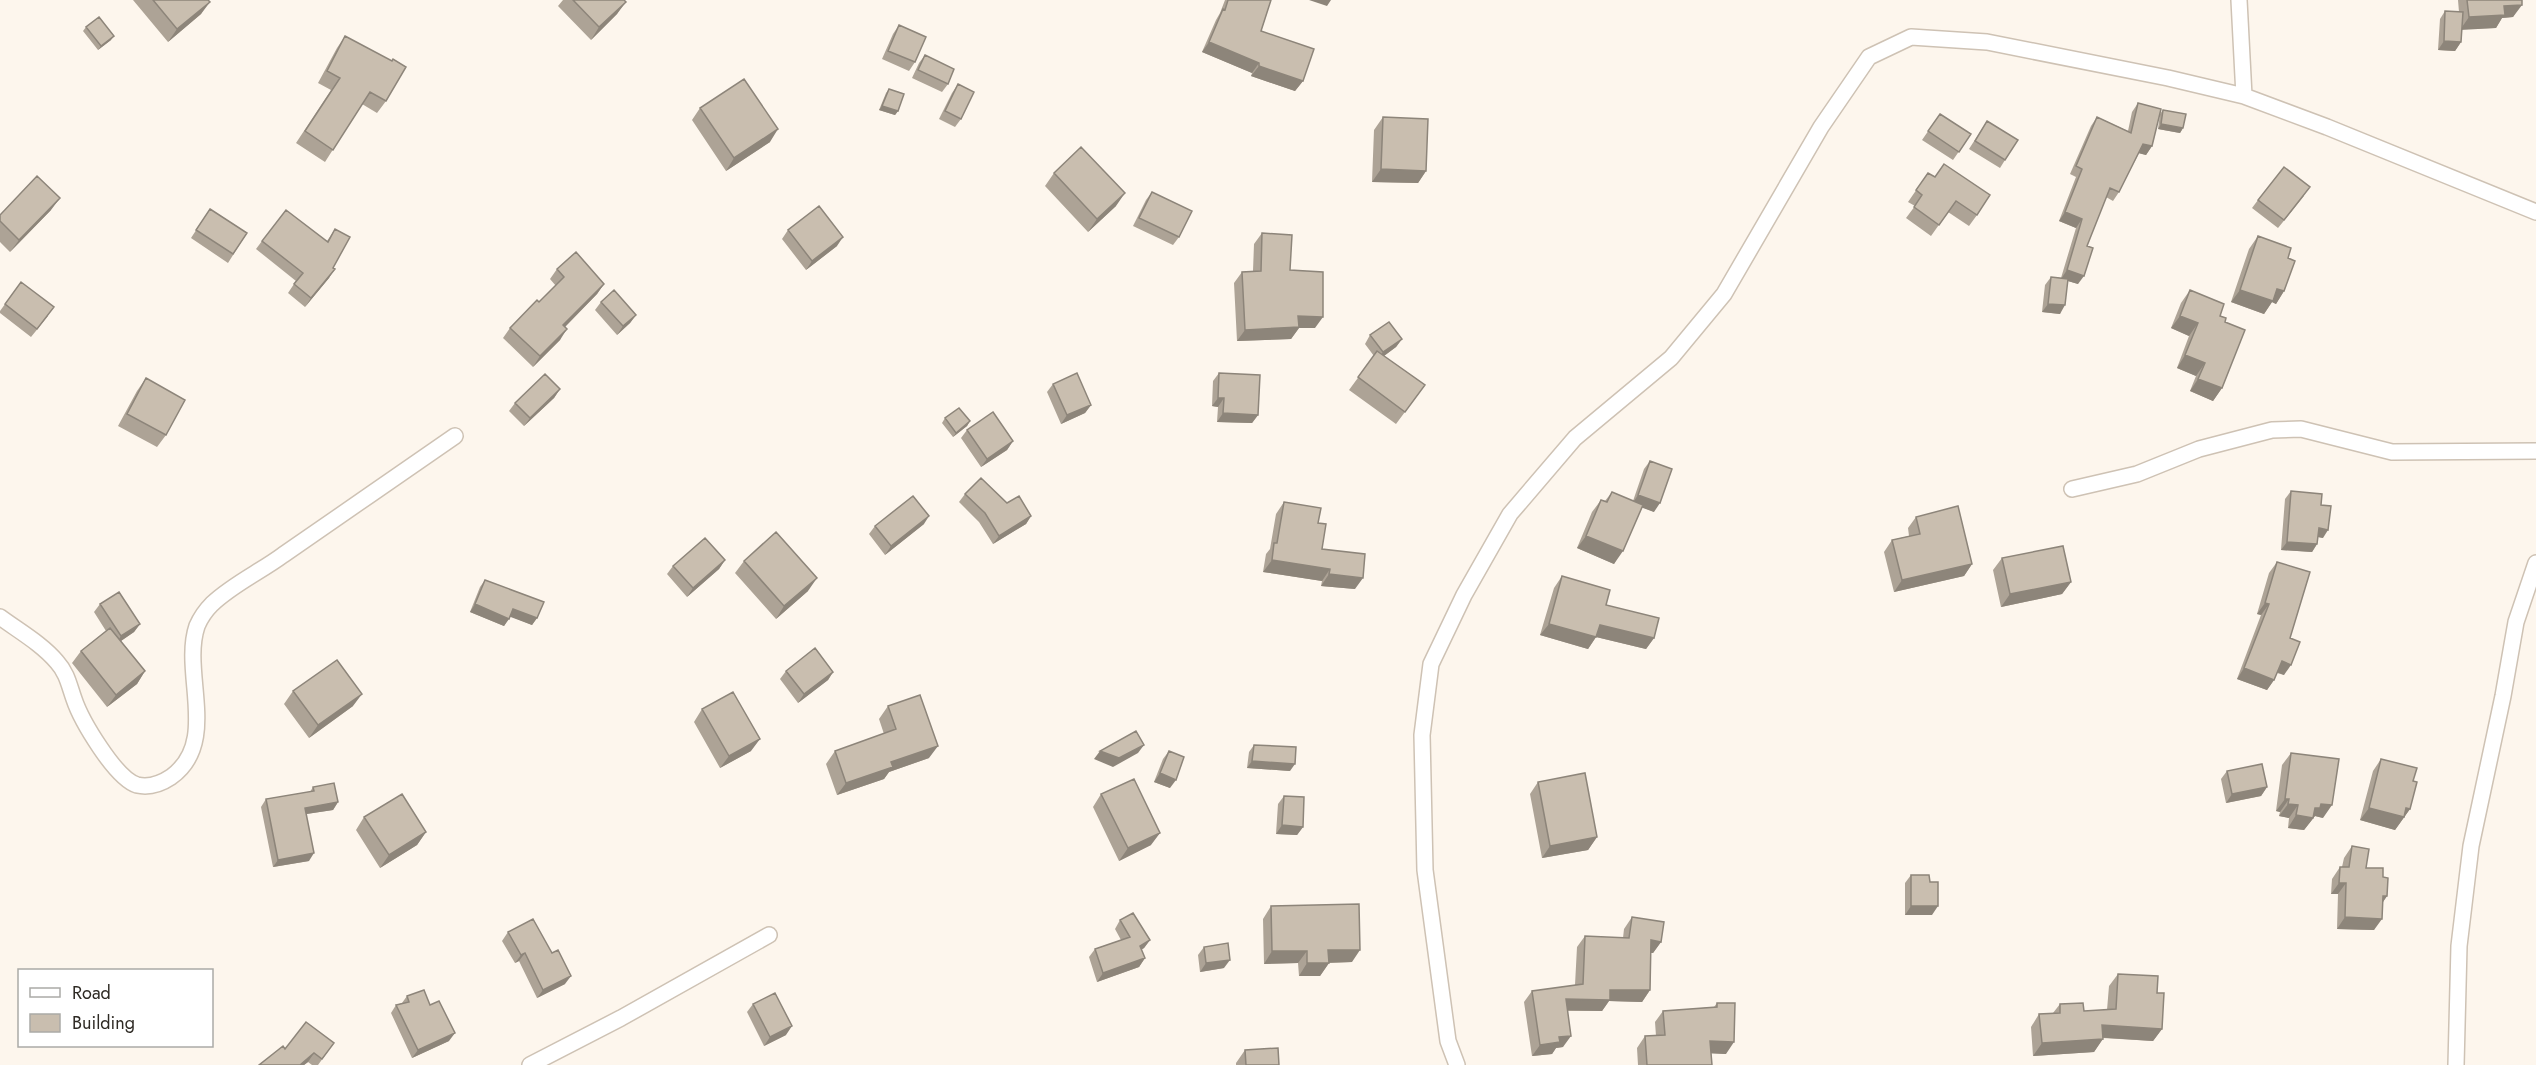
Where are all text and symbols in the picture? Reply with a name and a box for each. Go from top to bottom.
legend [18,969,213,1047]
text: Road [72,980,111,1006]
text: Building [72,1010,135,1036]

